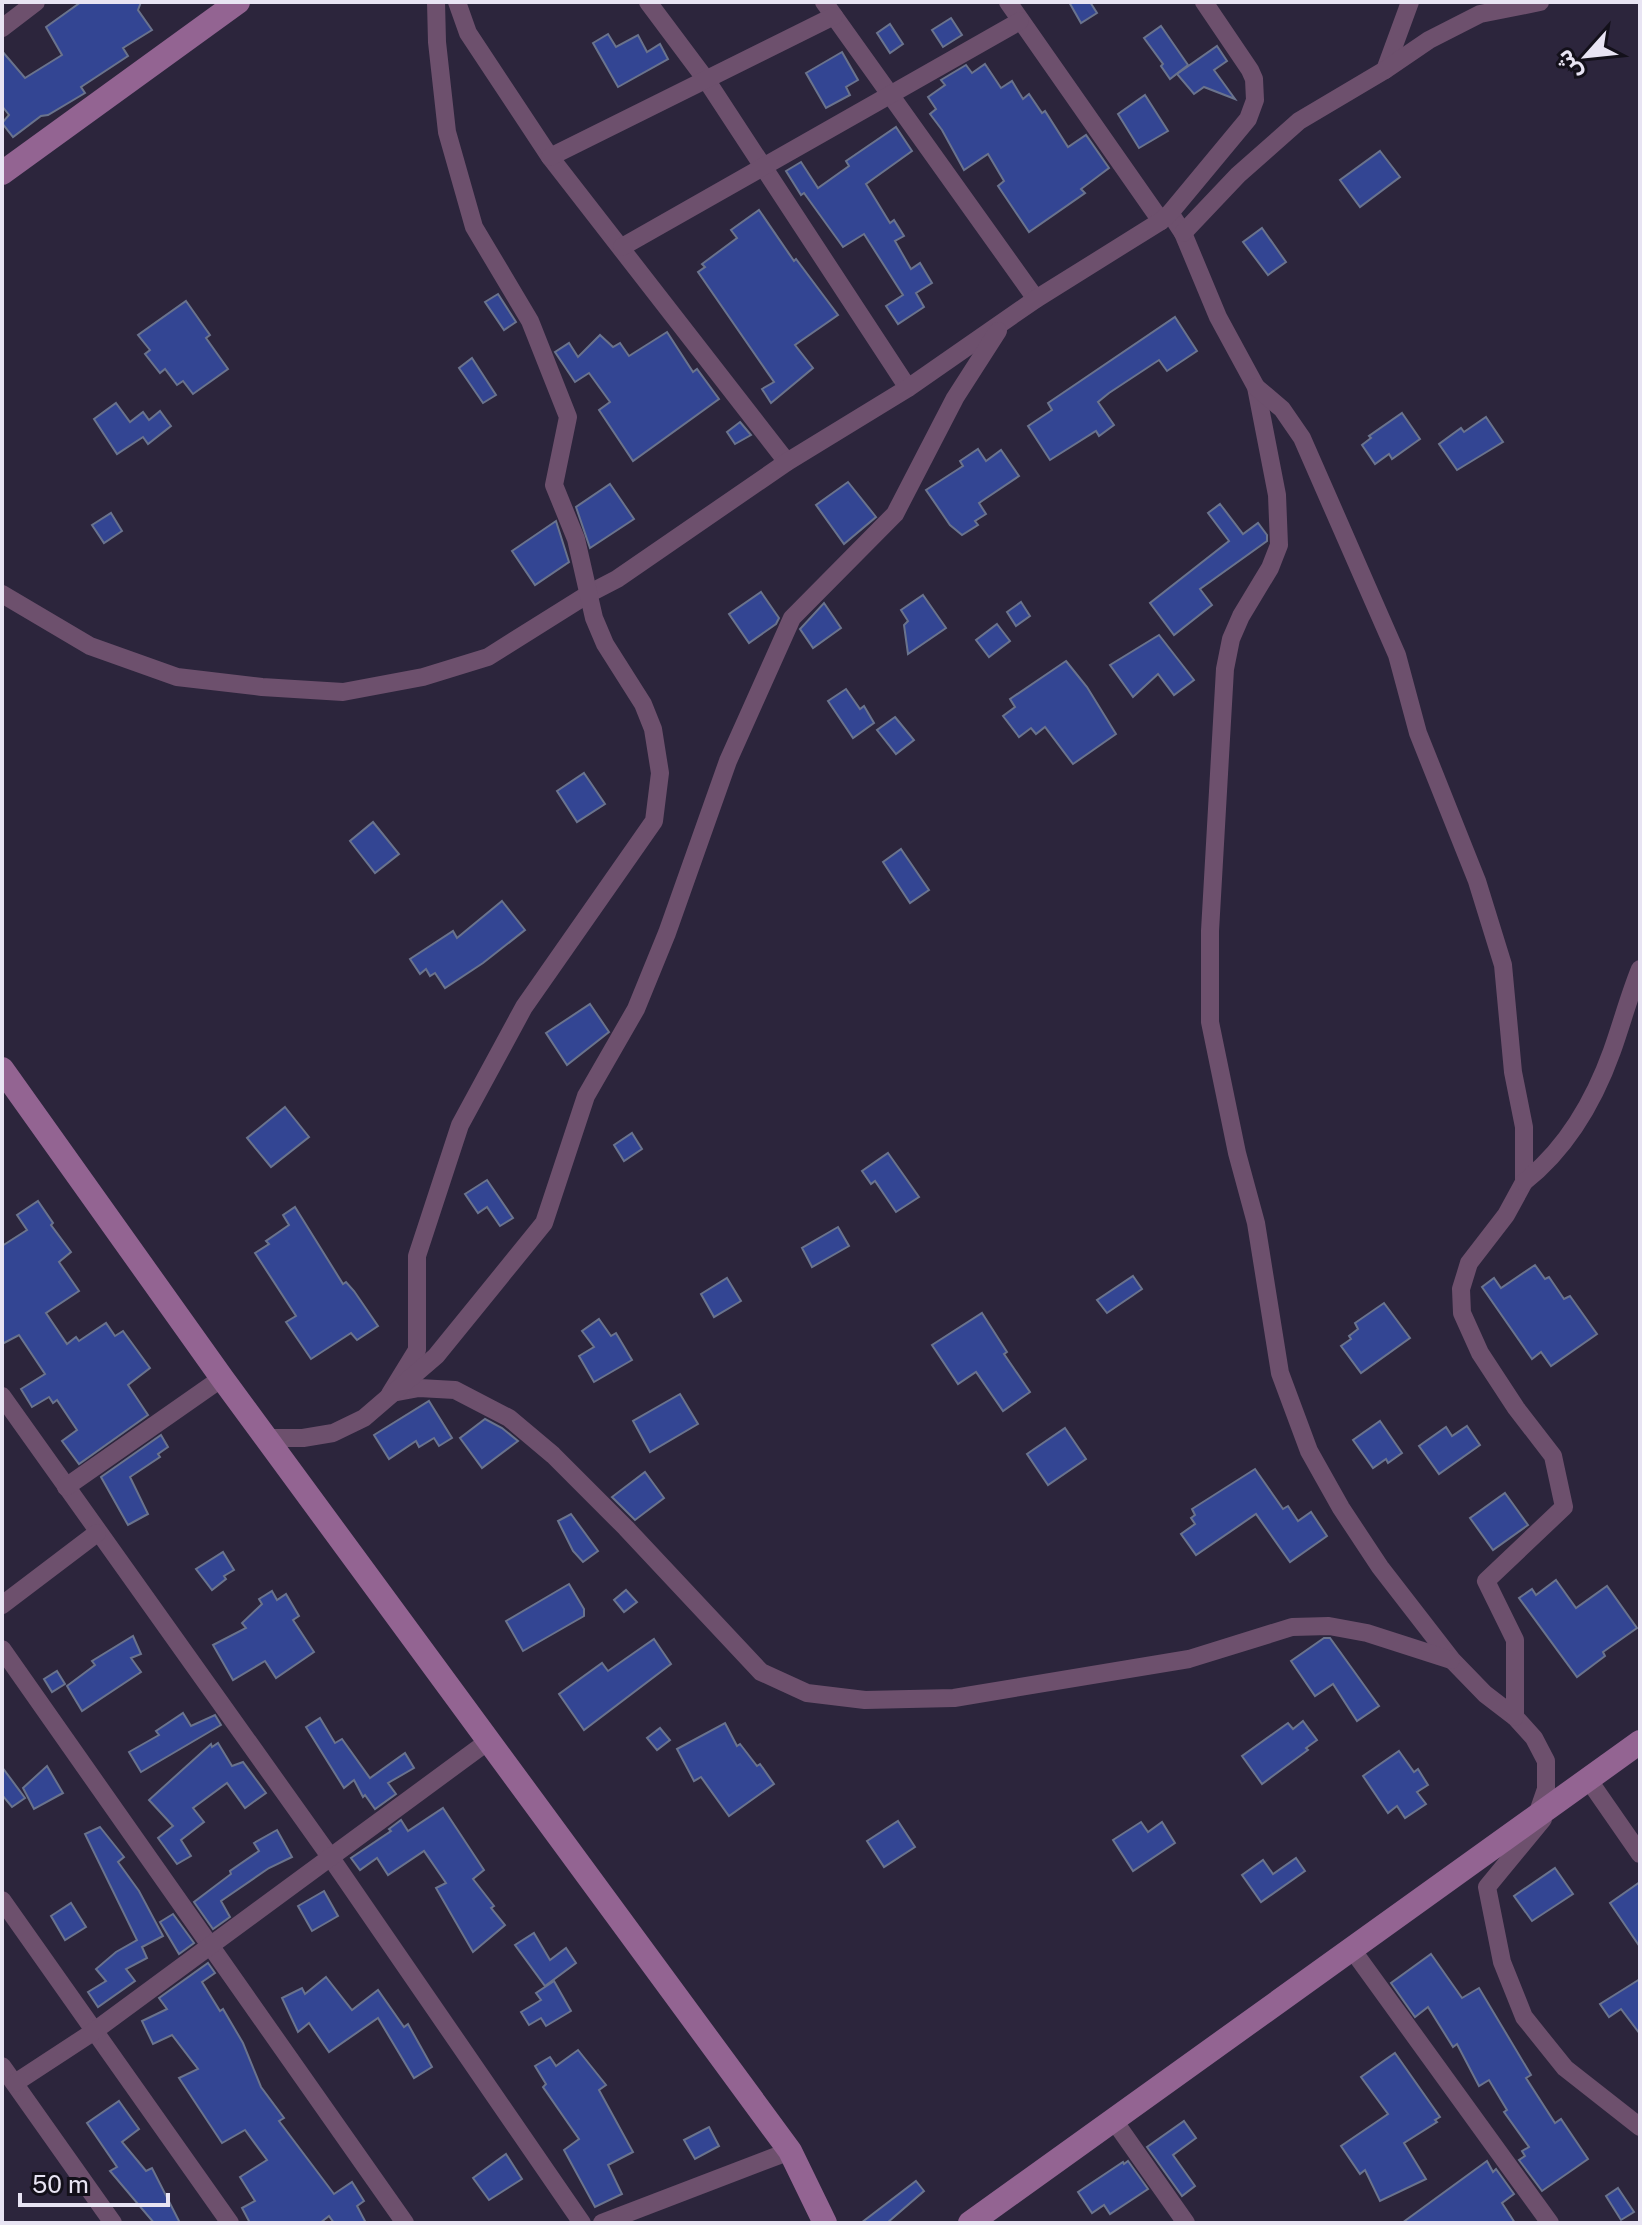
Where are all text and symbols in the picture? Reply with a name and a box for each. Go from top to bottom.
north arrow [1546,16,1626,96]
text: ش [1550,46,1587,84]
scale bar [20,2157,168,2207]
text: 50 m [32,2170,89,2198]

